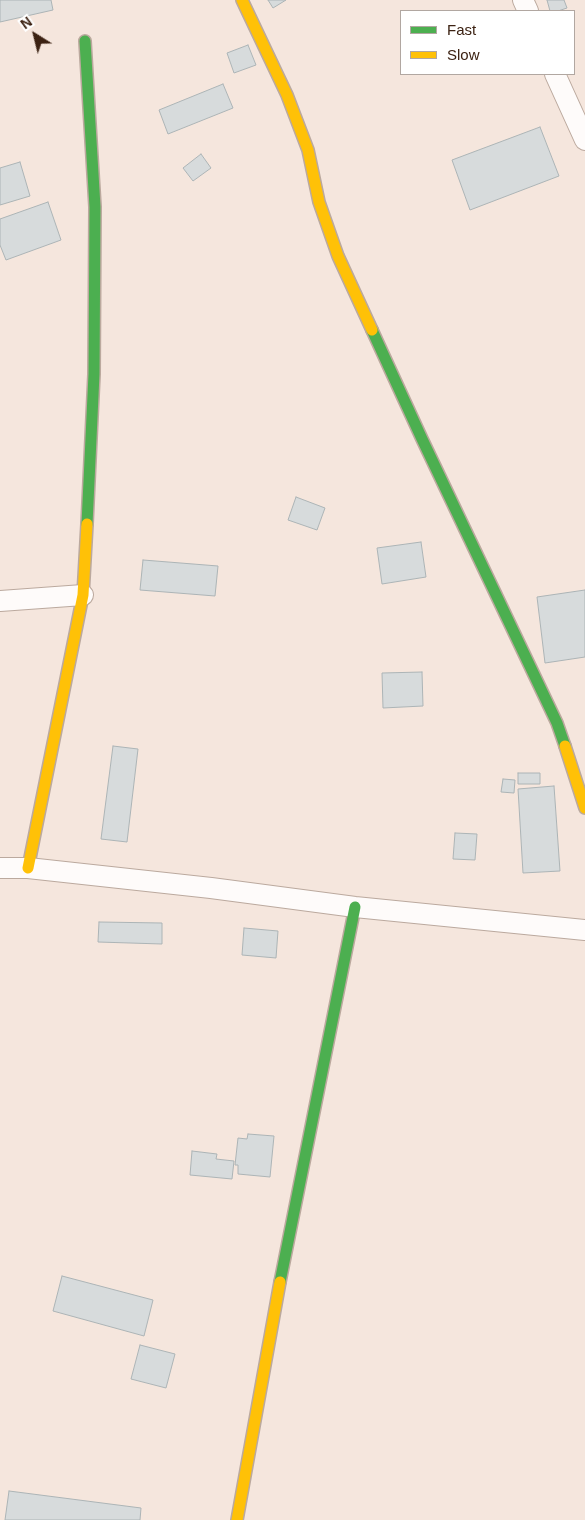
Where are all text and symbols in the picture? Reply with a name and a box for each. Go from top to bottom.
north arrow [10,10,60,60]
legend [400,10,575,75]
text: N [17,13,35,32]
text: Fast [447,21,476,38]
text: Slow [447,46,480,63]

